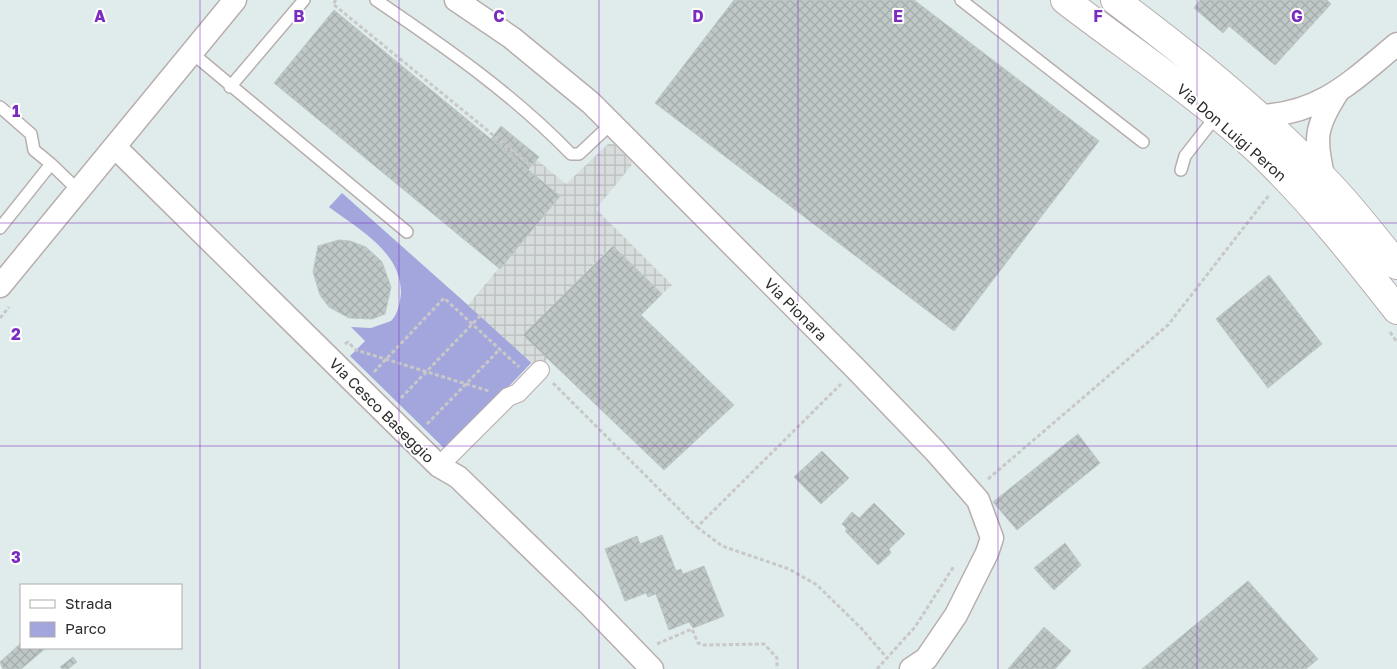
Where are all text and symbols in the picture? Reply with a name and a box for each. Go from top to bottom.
text: A [94,6,106,26]
text: B [293,6,305,26]
text: C [493,6,505,26]
text: D [692,6,704,26]
text: E [893,6,903,26]
text: F [1093,6,1103,26]
text: G [1291,6,1303,26]
street label: Via Don Luigi Peron [1173,79,1291,185]
text: 1 [12,101,20,121]
street label: Via Pionara [761,274,831,344]
text: 2 [11,324,21,344]
street label: Via Cesco Baseggio [326,354,438,466]
text: 3 [11,547,21,567]
legend [20,584,182,649]
text: Strada [65,594,112,612]
text: Parco [65,619,106,637]

